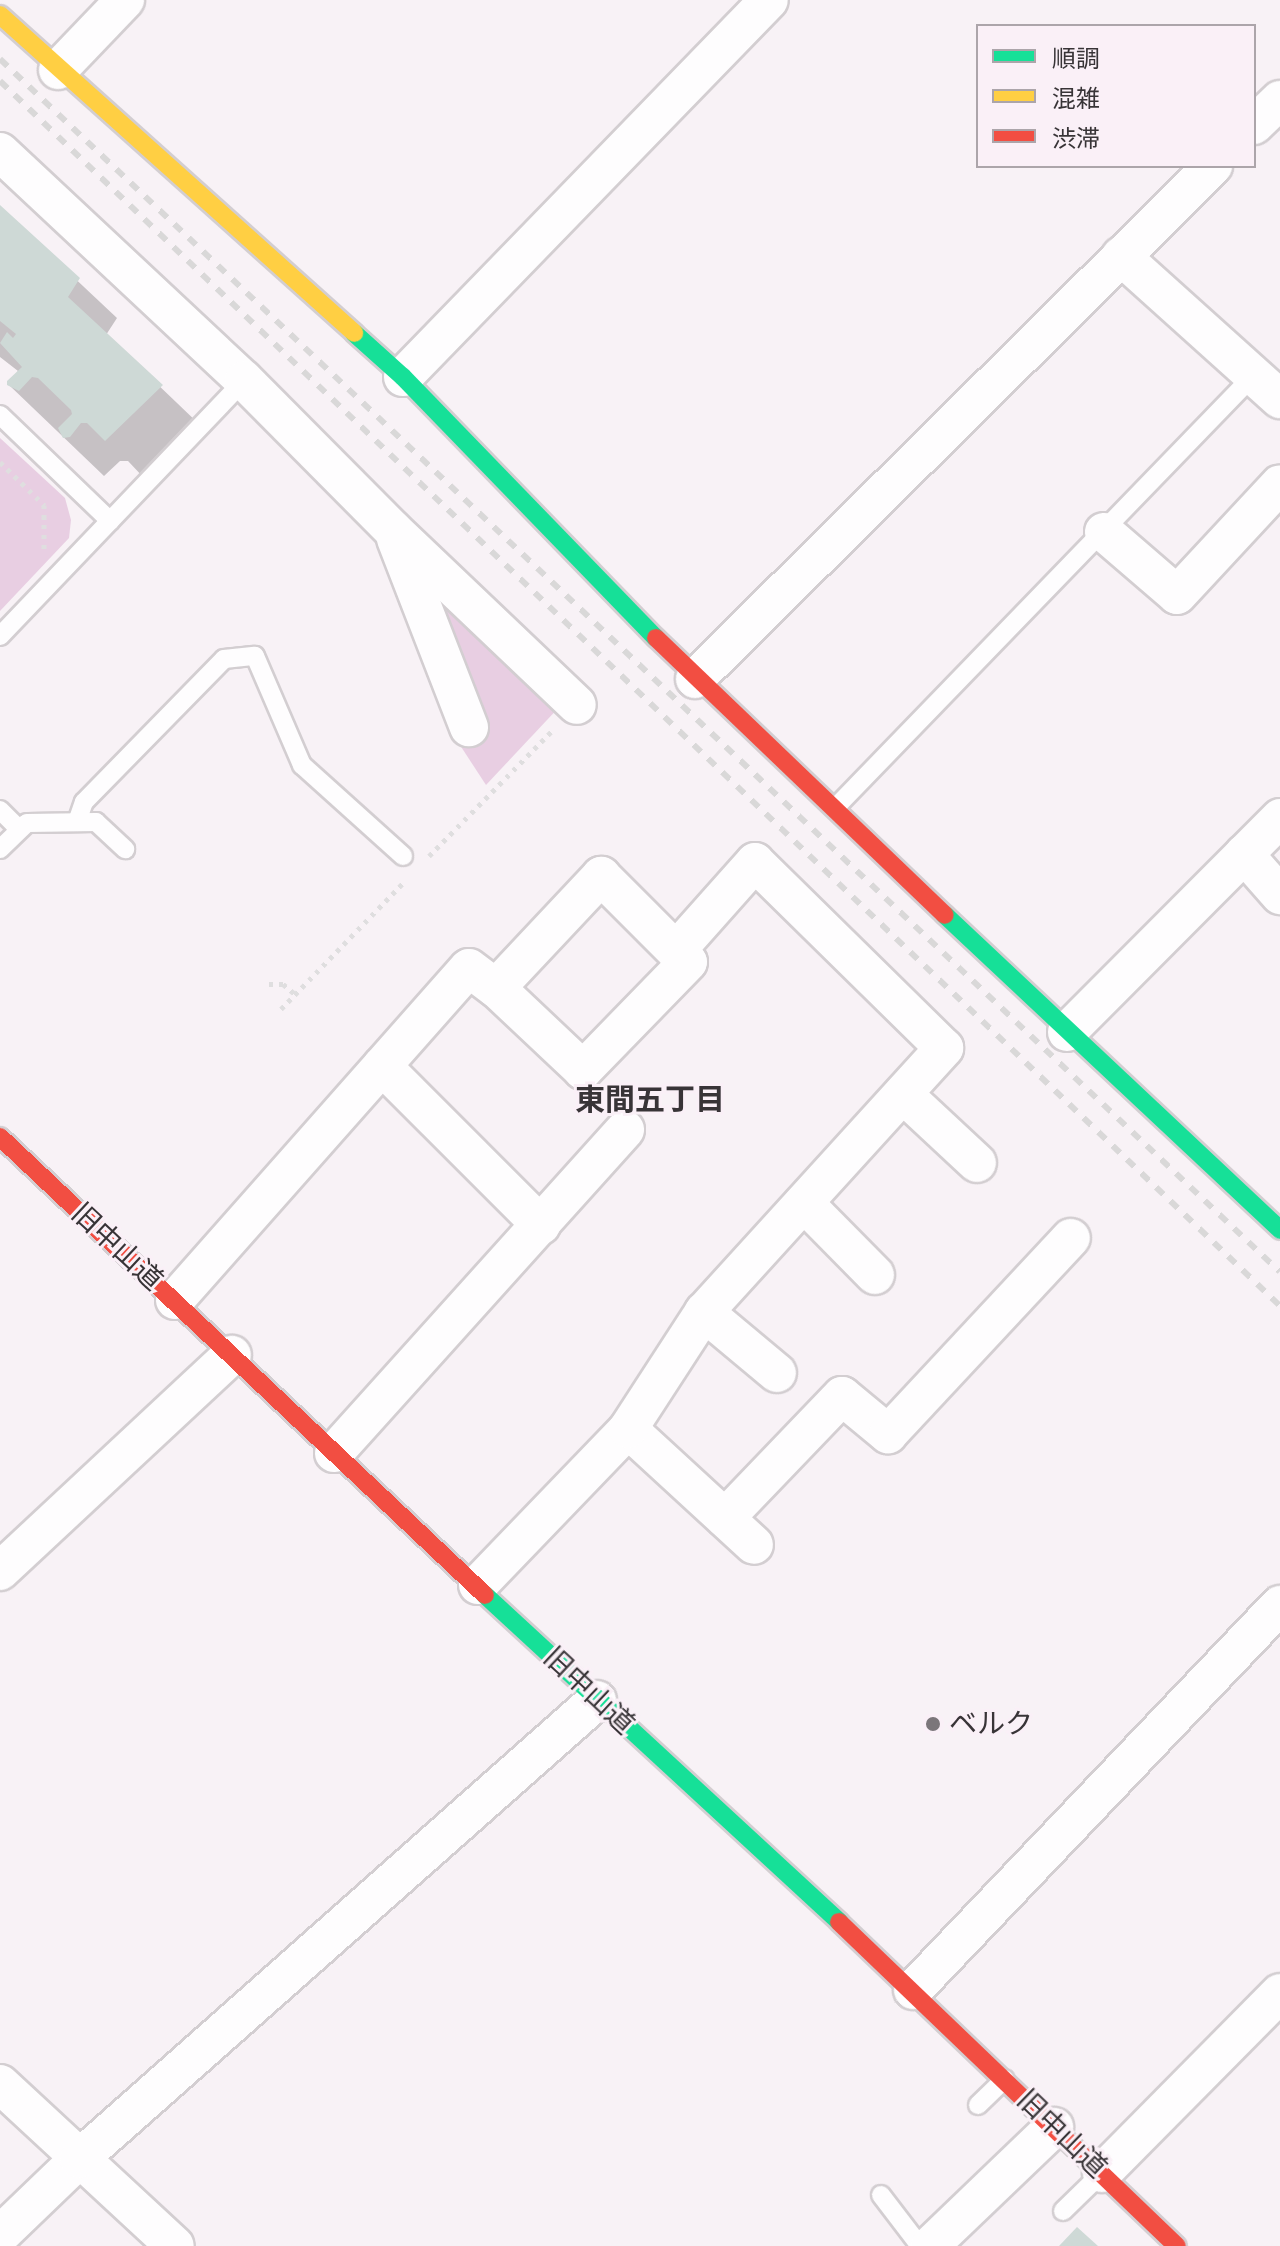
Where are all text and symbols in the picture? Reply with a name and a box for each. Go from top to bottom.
legend [976,24,1256,168]
text: 順調 [1052,45,1100,73]
text: 混雑 [1052,85,1100,113]
text: 渋滞 [1052,125,1100,153]
district label: 東間五丁目 [575,1082,725,1118]
street label: 旧中山道 [65,1197,169,1297]
street label: 旧中山道 [537,1641,641,1741]
place label: ベルク [949,1707,1033,1741]
marker: ベルク [924,1715,942,1733]
street label: 旧中山道 [1010,2083,1114,2185]

